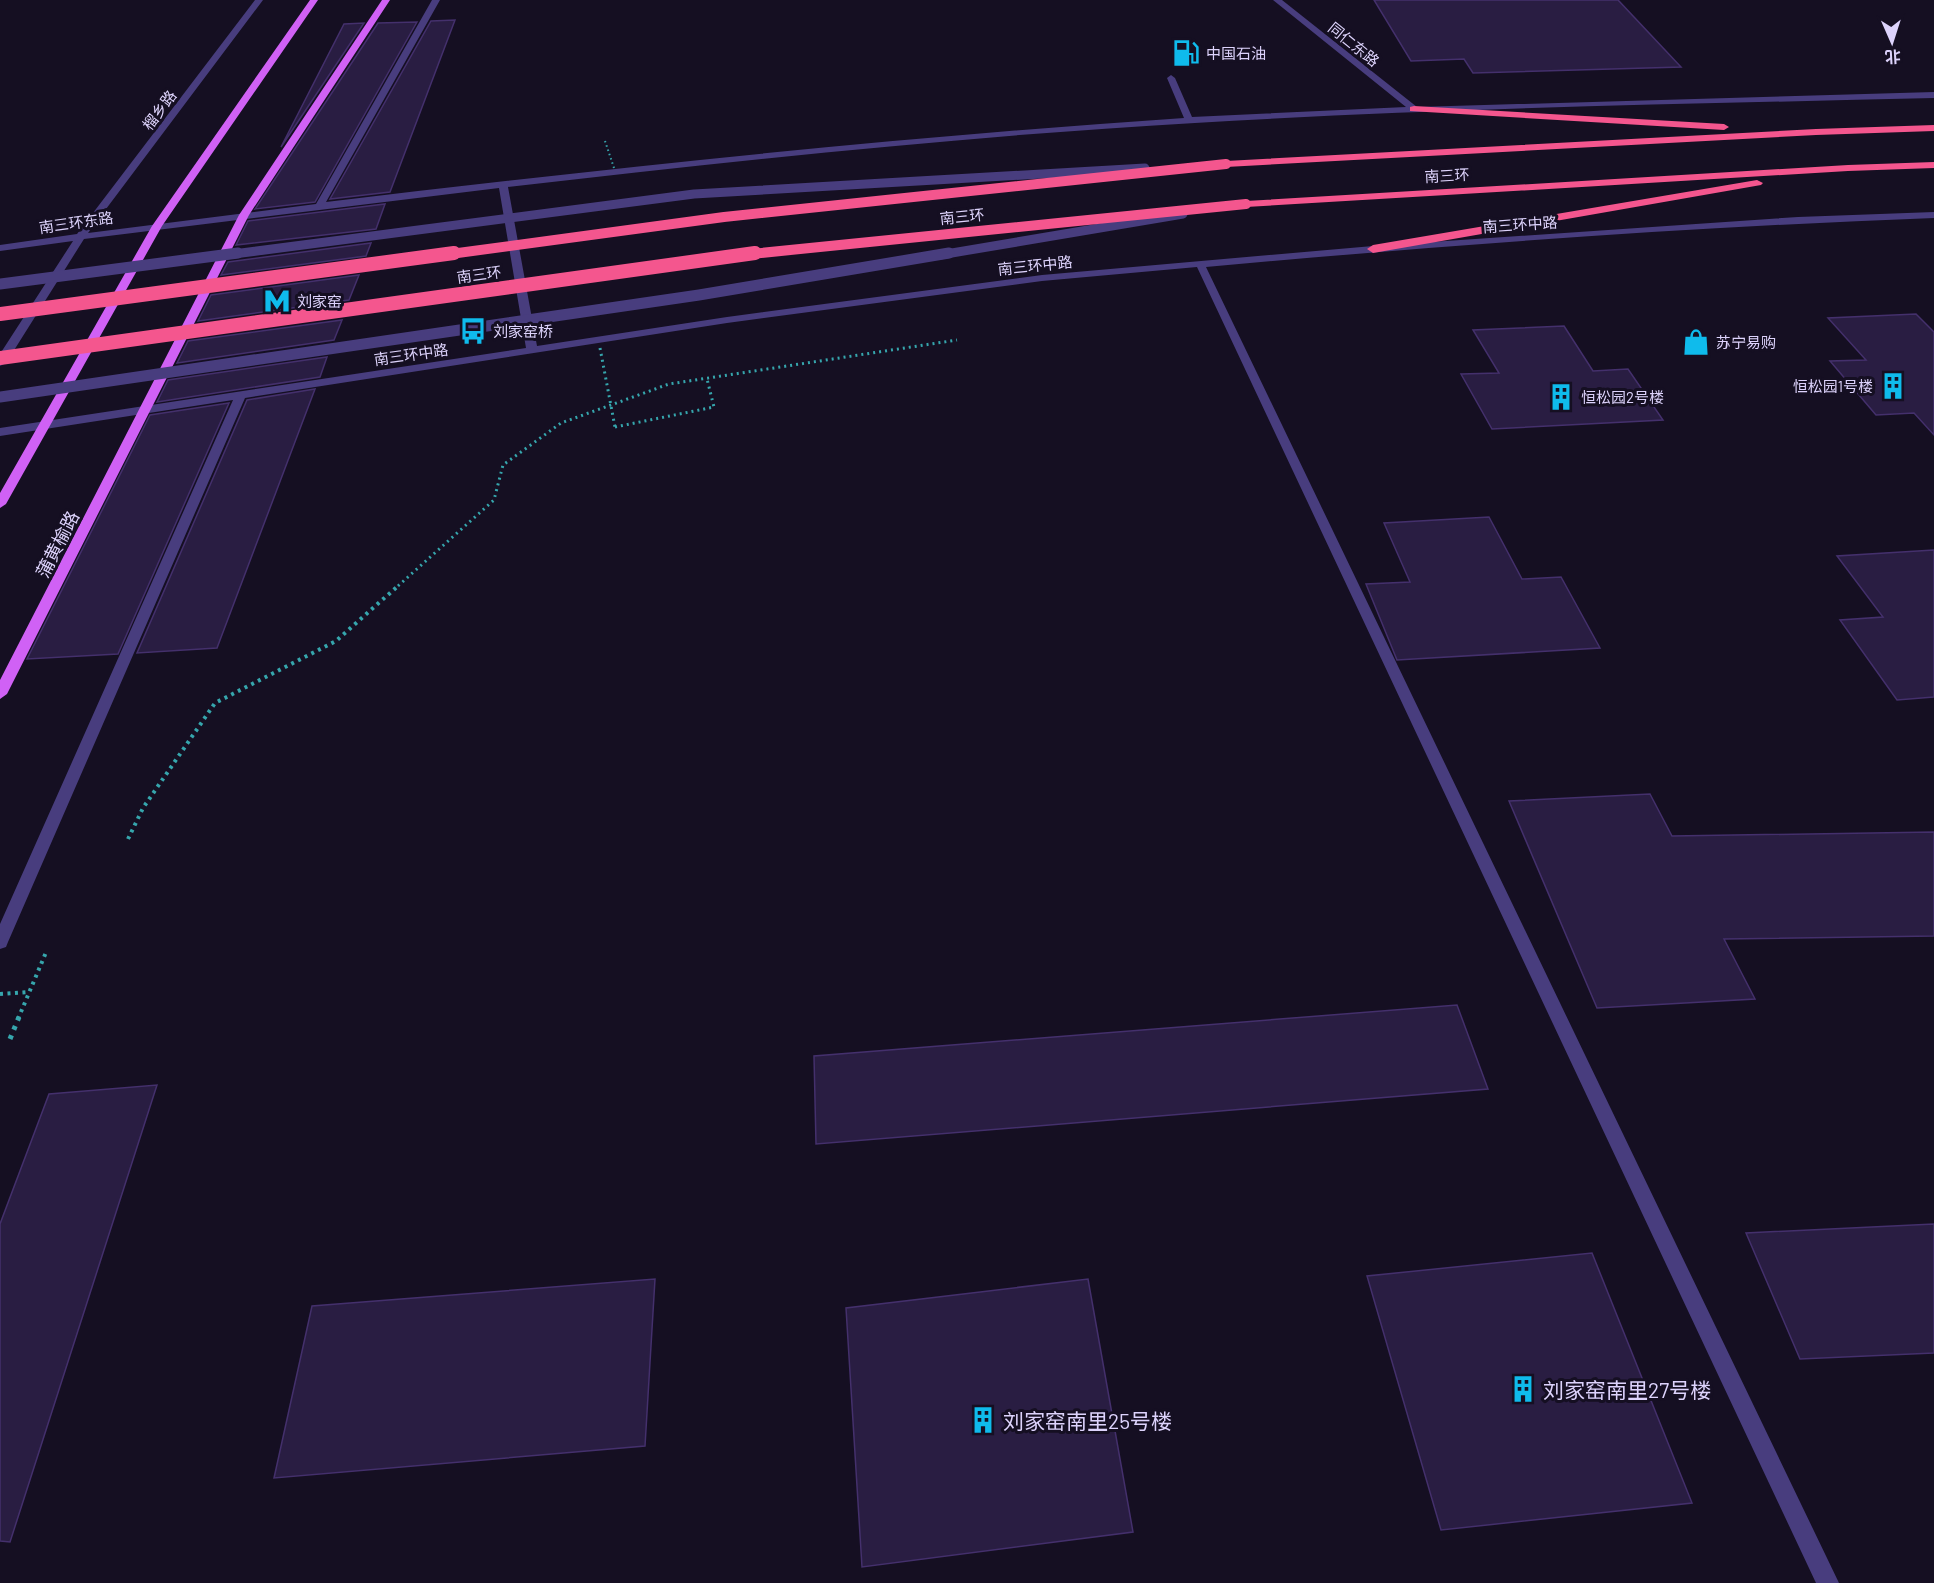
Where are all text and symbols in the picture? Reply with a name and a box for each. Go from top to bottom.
north arrow [1862,12,1922,72]
street label: 同仁东路 [1325,18,1383,70]
fuel station icon: 中国石油 [1171,38,1201,68]
place label: 中国石油 [1206,44,1266,62]
text: 北 [1884,48,1901,67]
street label: 榴乡路 [138,87,180,133]
street label: 南三环 [1424,165,1470,185]
street label: 南三环 [939,205,985,227]
street label: 南三环东路 [38,208,114,236]
street label: 南三环中路 [1482,212,1558,236]
street label: 南三环中路 [997,252,1073,278]
street label: 南三环 [455,262,503,286]
metro station icon: 刘家窑 [262,286,292,316]
place label: 刘家窑 [297,292,342,310]
bus stop icon: 刘家窑桥 [458,316,488,346]
place label: 刘家窑桥 [493,322,553,340]
shop icon: 苏宁易购 [1681,327,1711,357]
place label: 苏宁易购 [1716,333,1776,351]
street label: 南三环中路 [373,340,449,368]
building icon: 恒松园1号楼 [1878,371,1908,401]
place label: 恒松园1号楼 [1793,377,1873,395]
building icon: 恒松园2号楼 [1546,382,1576,412]
place label: 恒松园2号楼 [1581,388,1664,406]
street label: 蒲黄榆路 [31,507,83,581]
building icon: 刘家窑南里27号楼 [1508,1374,1538,1404]
place label: 刘家窑南里27号楼 [1543,1377,1711,1402]
building icon: 刘家窑南里25号楼 [968,1405,998,1435]
place label: 刘家窑南里25号楼 [1003,1408,1172,1433]

